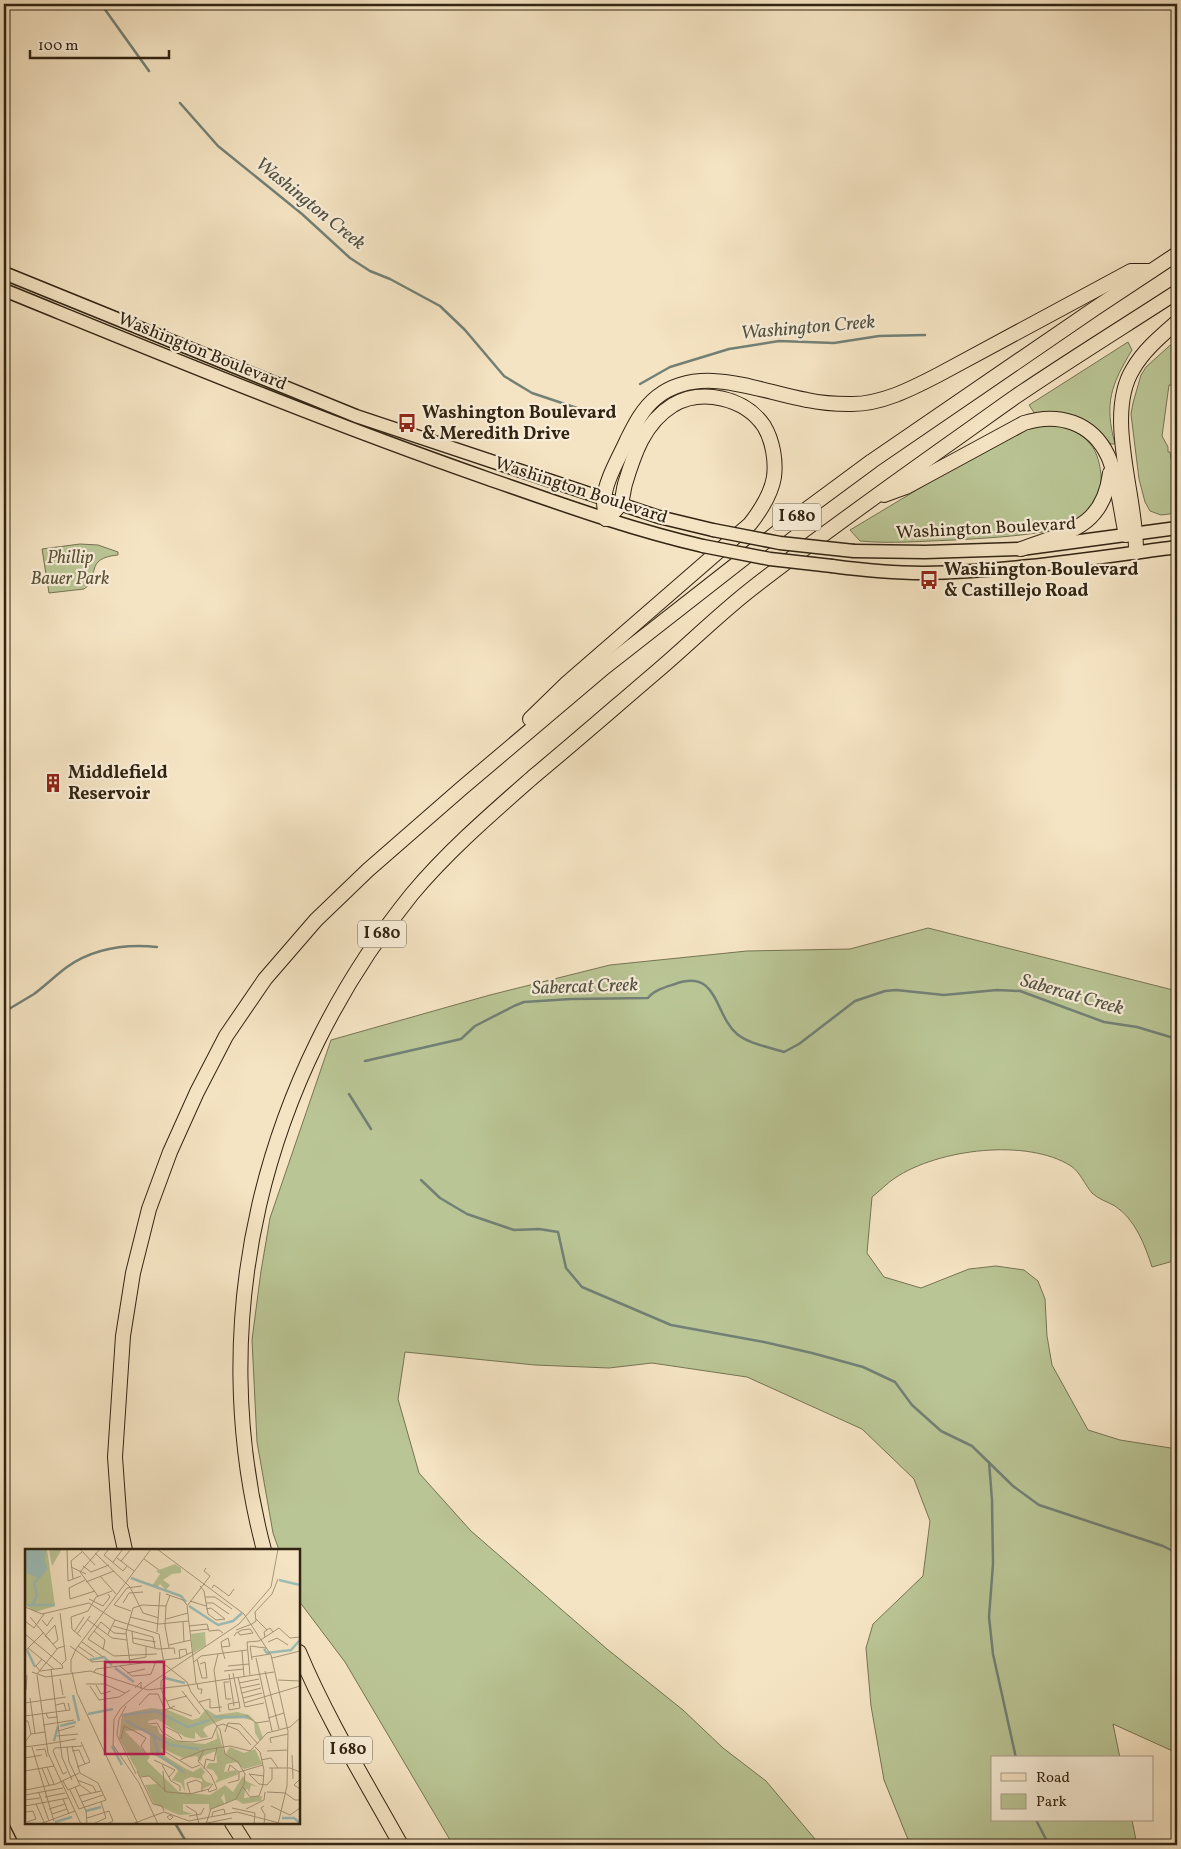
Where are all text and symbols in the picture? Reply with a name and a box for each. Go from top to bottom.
scale bar [30,28,169,60]
text: 100 m [38,36,78,57]
water label: Washington Creek [249,151,371,257]
street label: Washington Boulevard [114,307,290,397]
water label: Washington Creek [740,309,876,347]
place label: Washington Boulevard & Meredith Drive [422,401,616,447]
bus stop icon: Washington Boulevard & Meredith Drive [396,412,418,434]
street label: Washington Boulevard [491,451,671,531]
road number: I 680 [773,504,821,530]
street label: Washington Boulevard [895,512,1077,546]
park label: Phillip Bauer Park [31,546,109,592]
place label: Washington Boulevard & Castillejo Road [944,558,1138,604]
bus stop icon: Washington Boulevard & Castillejo Road [918,569,940,591]
place label: Middlefield Reservoir [68,761,168,807]
building icon: Middlefield Reservoir [42,772,64,794]
road number: I 680 [358,921,406,948]
water label: Sabercat Creek [1017,968,1127,1022]
water label: Sabercat Creek [531,972,639,1002]
inset map [25,1549,300,1824]
road number: I 680 [324,1736,372,1764]
legend [991,1756,1154,1822]
text: Road [1036,1768,1070,1789]
text: Park [1036,1792,1067,1813]

